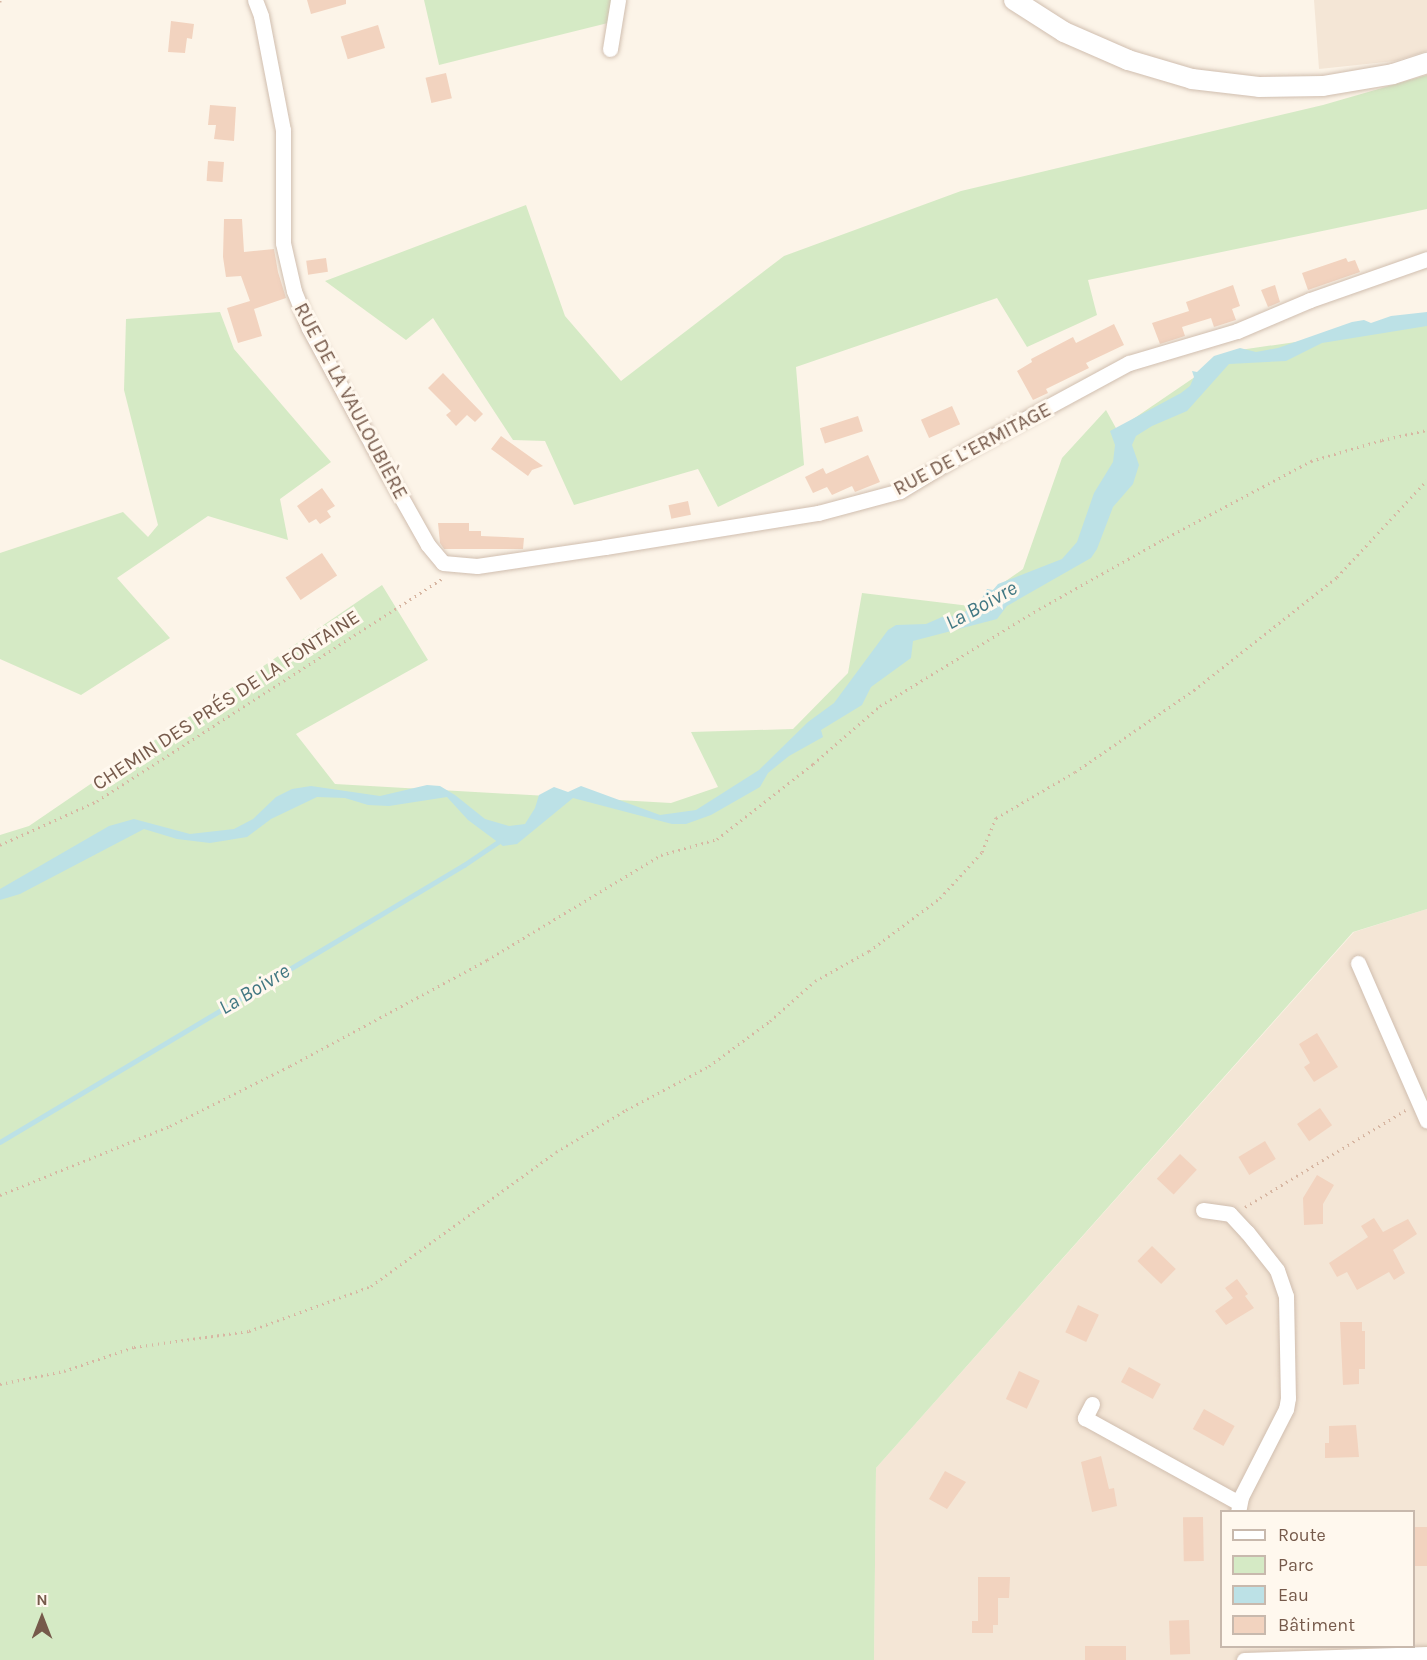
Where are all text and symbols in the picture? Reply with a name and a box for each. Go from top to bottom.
street label: RUE DE LA VAULOUBIÈRE [289,299,413,503]
street label: RUE DE L’ERMITAGE [889,397,1055,501]
water label: La Boivre [941,575,1021,635]
street label: CHEMIN DES PRÉS DE LA FONTAINE [88,605,364,795]
water label: La Boivre [214,958,294,1020]
legend [1220,1510,1415,1648]
text: Route [1278,1524,1326,1546]
text: Parc [1278,1554,1314,1576]
text: Eau [1278,1584,1309,1606]
north arrow [12,1588,72,1648]
text: N [36,1590,48,1609]
text: Bâtiment [1278,1614,1355,1636]

